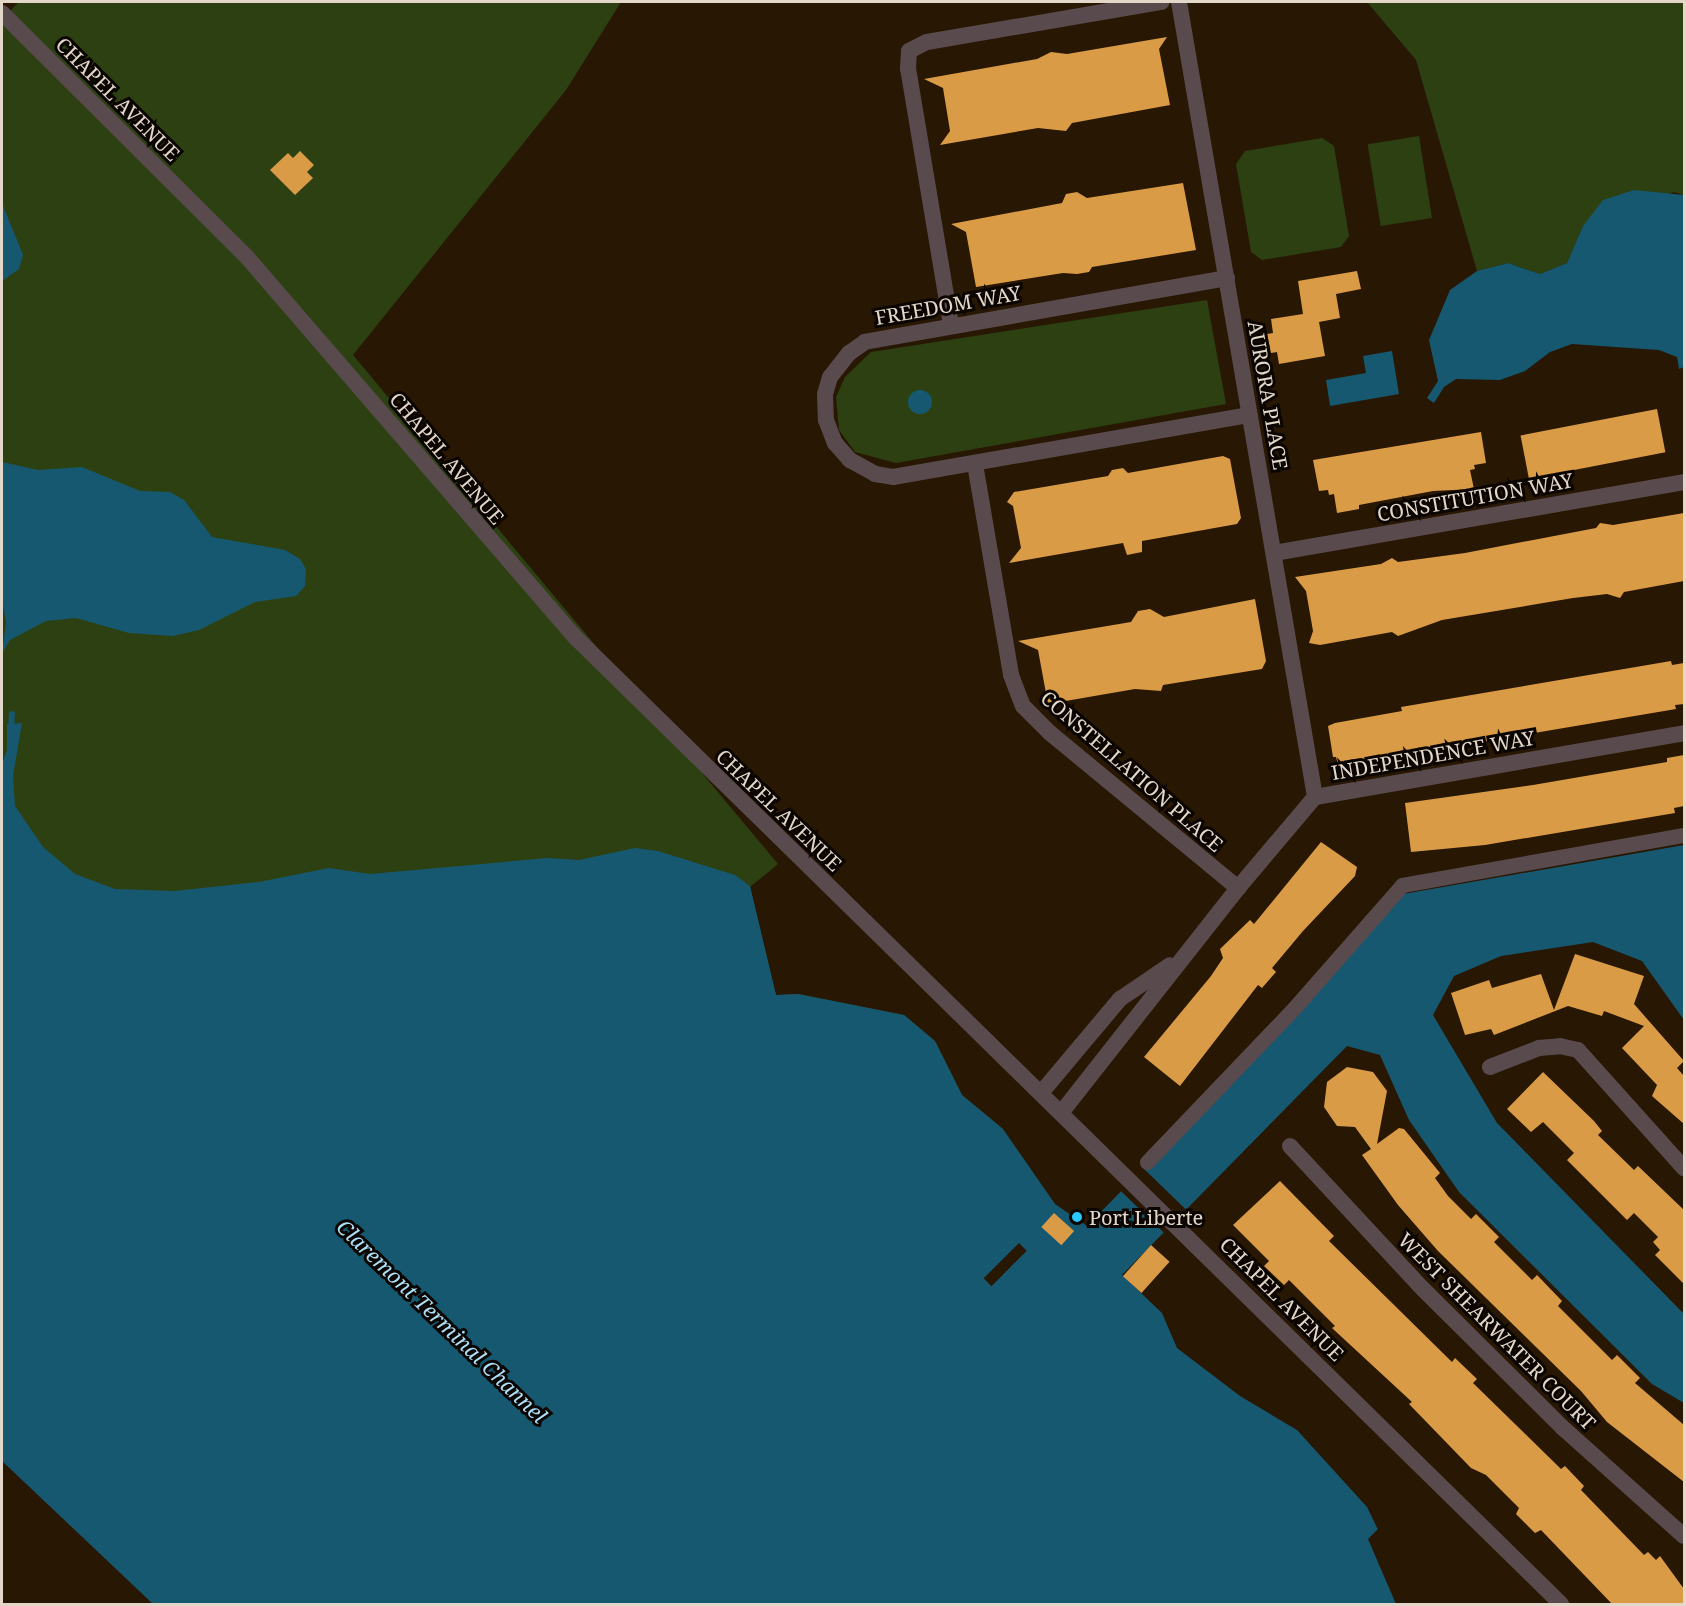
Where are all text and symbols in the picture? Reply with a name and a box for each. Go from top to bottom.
street label: CHAPEL AVENUE [51,32,185,166]
street label: FREEDOM WAY [873,280,1023,330]
street label: AURORA PLACE [1243,319,1293,471]
street label: CHAPEL AVENUE [385,387,509,529]
street label: CONSTITUTION WAY [1375,468,1575,526]
street label: CONSTELLATION PLACE [1036,685,1228,857]
street label: INDEPENDENCE WAY [1329,725,1537,785]
street label: CHAPEL AVENUE [711,744,847,876]
place label: Port Liberte [1089,1205,1203,1229]
marker: Port Liberte [1070,1210,1084,1224]
water label: Claremont Terminal Channel [332,1214,552,1428]
street label: WEST SHEARWATER COURT [1393,1227,1601,1435]
street label: CHAPEL AVENUE [1215,1232,1349,1366]

